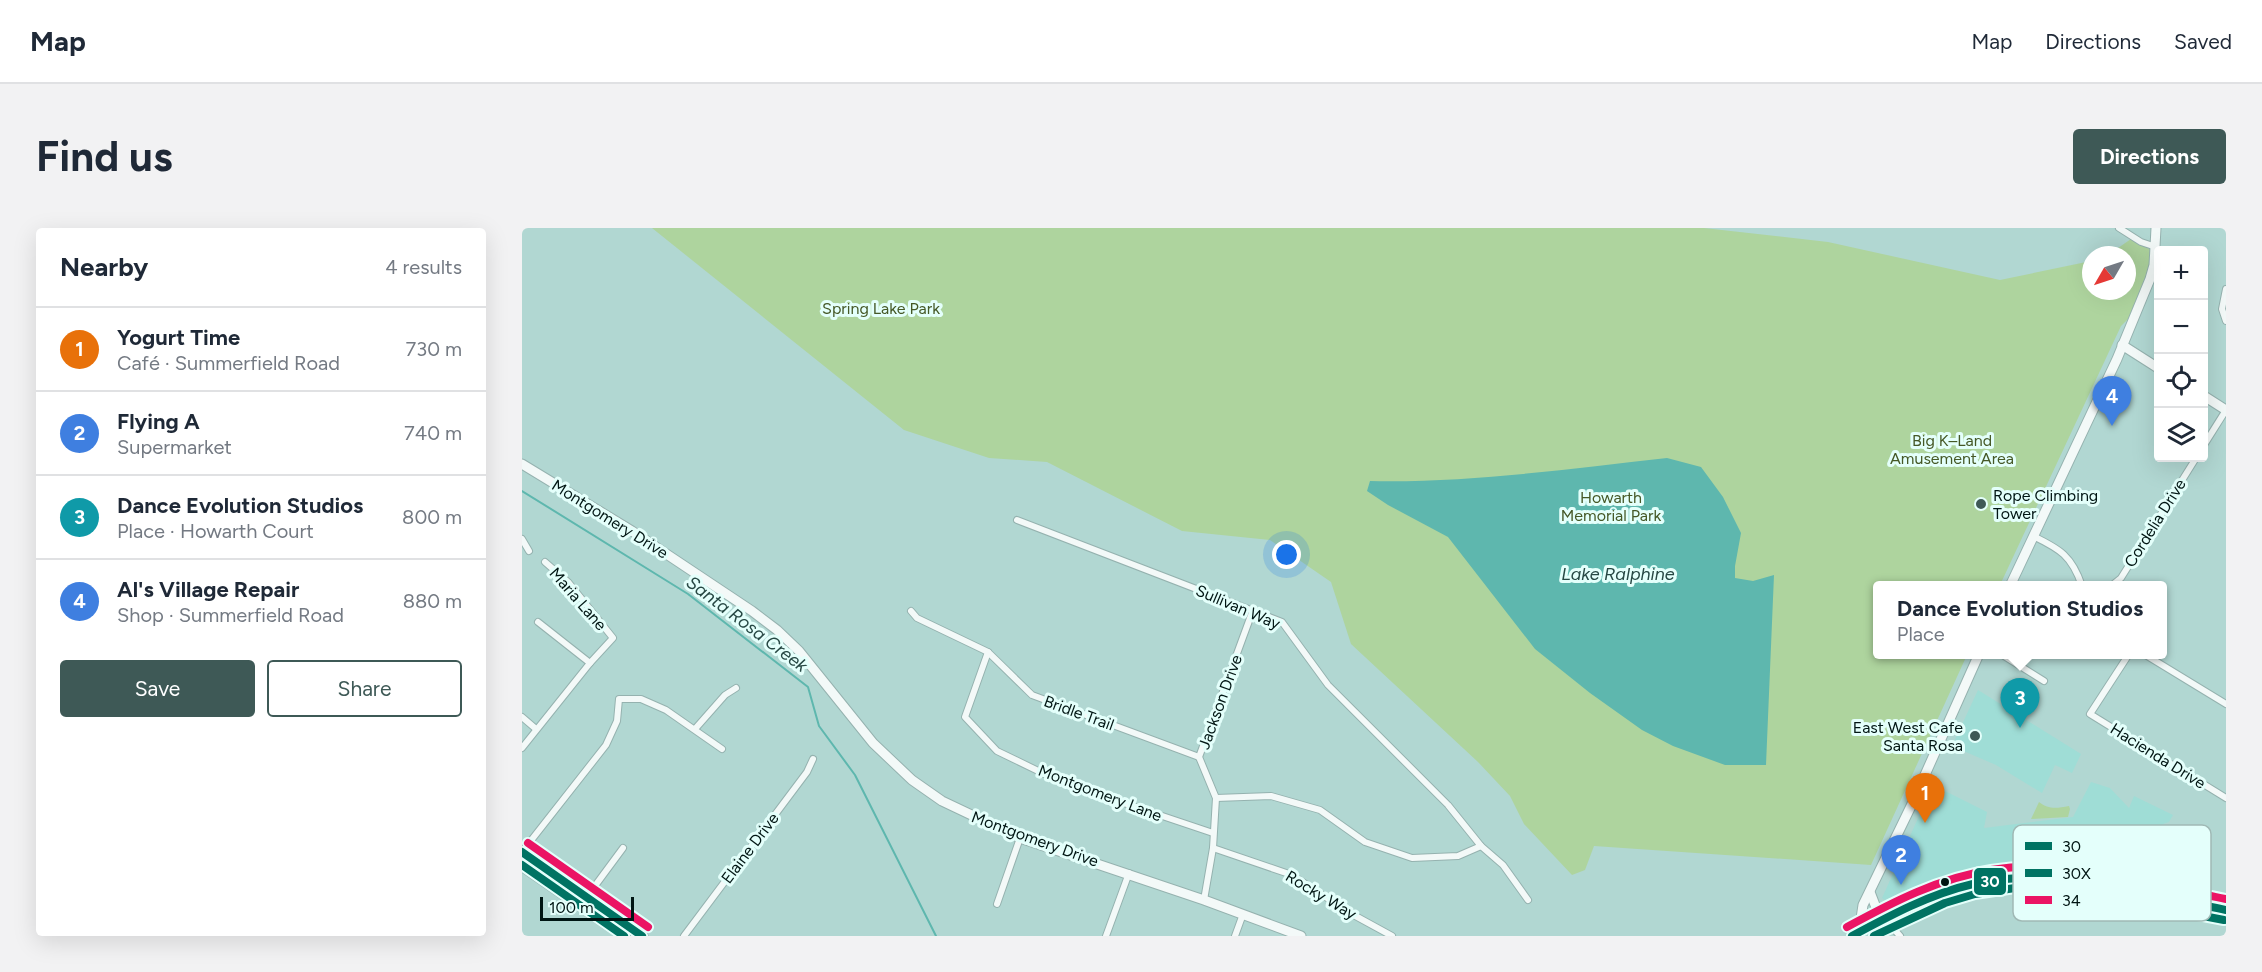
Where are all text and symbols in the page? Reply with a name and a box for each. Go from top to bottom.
text: Map [30,24,86,58]
text: Map [1971,29,2012,54]
text: Directions [2045,29,2141,54]
text: Saved [2174,29,2232,54]
button: Directions [2073,129,2226,184]
text: Find us [36,131,173,182]
north arrow [2082,246,2136,300]
map controls [2154,246,2208,462]
button: + [2154,246,2208,300]
text: Nearby [60,251,148,283]
text: 4 results [385,255,462,279]
park label: Spring Lake Park [822,299,940,318]
button: − [2154,300,2208,354]
text: Yogurt Time [117,324,240,351]
text: 1 [75,337,84,361]
text: 730 m [406,337,462,361]
text: Café · Summerfield Road [117,351,340,375]
button: locate [2154,354,2208,408]
pin: 4 [2092,376,2132,426]
text: Flying A [117,408,200,435]
button: layers [2154,408,2208,462]
text: 2 [74,421,85,445]
text: 740 m [404,421,462,445]
park label: Big K–Land Amusement Area [1890,431,2014,468]
text: Supermarket [117,435,232,459]
street label: Cordelia Drive [2120,475,2190,571]
street label: Montgomery Drive [548,476,672,563]
place label: Rope Climbing Tower [1993,486,2098,523]
park label: Howarth Memorial Park [1561,488,1661,525]
text: Dance Evolution Studios [117,492,363,519]
marker: Rope Climbing Tower [1974,497,1988,511]
text: 3 [74,505,85,529]
text: 800 m [402,505,462,529]
text: Place · Howarth Court [117,519,314,543]
your location [1272,540,1301,569]
water label: Lake Ralphine [1561,563,1675,585]
street label: Maria Lane [546,564,611,635]
water label: Santa Rosa Creek [682,571,813,678]
text: Al's Village Repair [117,576,299,603]
street label: Sullivan Way [1193,581,1284,634]
popup [1873,581,2167,659]
text: 4 [73,589,86,613]
text: 880 m [403,589,462,613]
text: Dance Evolution Studios [1897,595,2143,622]
text: Shop · Summerfield Road [117,603,344,627]
text: Place [1897,622,1945,646]
street label: Jackson Drive [1194,652,1246,752]
button: Save [60,660,255,717]
button: Share [267,660,462,717]
pin: 3 [2000,678,2040,728]
street label: Bridle Trail [1041,692,1117,734]
place label: East West Cafe Santa Rosa [1853,718,1963,755]
street label: Hacienda Drive [2107,719,2209,793]
marker: East West Cafe Santa Rosa [1968,729,1982,743]
street label: Montgomery Lane [1036,761,1165,825]
pin: 1 [1906,774,1944,823]
street label: Montgomery Drive [969,807,1101,871]
street label: Elaine Drive [717,809,783,887]
legend [2013,825,2211,921]
pin: 2 [1882,836,1920,885]
text: 30 [2062,837,2081,856]
text: 30X [2062,864,2091,883]
street label: Rocky Way [1282,866,1360,924]
line badge: 30 [1973,867,2007,896]
text: 30 [1980,872,2000,891]
unlabelled marker [1939,876,1951,888]
text: 34 [2062,891,2081,910]
scale bar [540,894,634,922]
text: 100 m [549,898,594,917]

